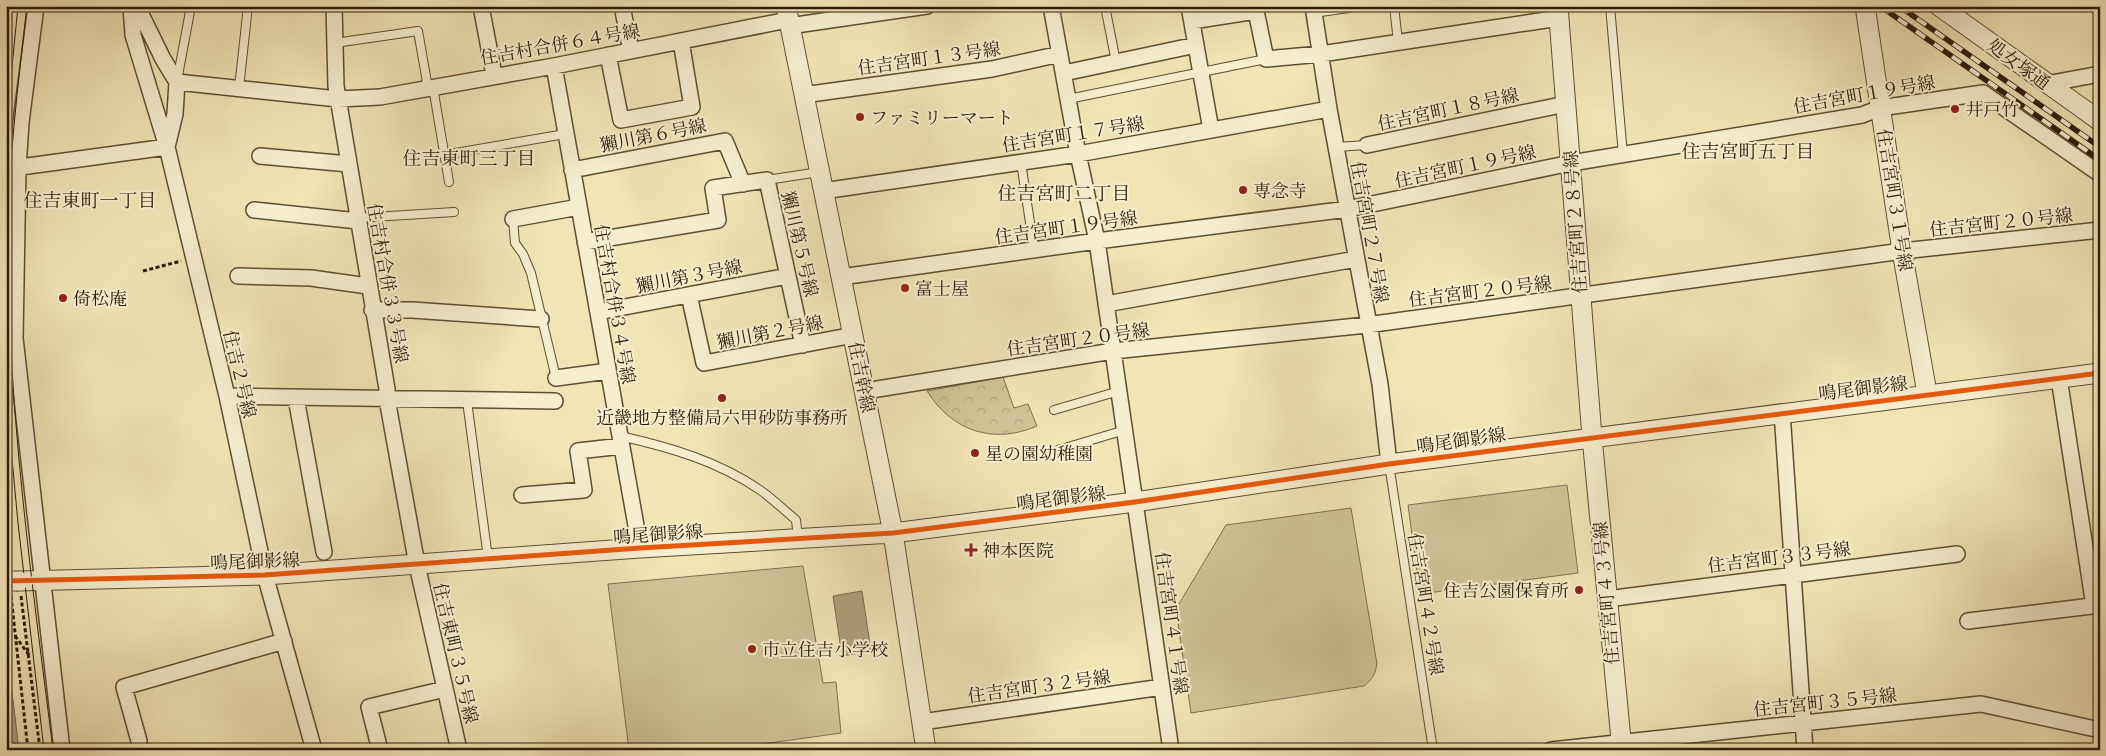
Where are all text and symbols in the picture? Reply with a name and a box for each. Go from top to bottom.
street label: 住吉村合併６４号線 [478,19,642,69]
street label: 処女塚通 [1983,34,2055,94]
street label: 住吉宮町１３号線 [856,37,1002,79]
street label: 住吉宮町１９号線 [1791,70,1937,118]
street label: 住吉宮町１８号線 [1375,83,1521,135]
place label: 井戸竹 [1965,98,2019,121]
marker: 井戸竹 [1949,103,1961,115]
place label: ファミリーマート [870,106,1014,129]
marker: ファミリーマート [854,111,866,123]
street label: 住吉宮町１７号線 [1000,111,1146,157]
street label: 獺川第６号線 [598,113,708,157]
street label: 住吉宮町３１号線 [1872,127,1918,273]
district label: 住吉宮町五丁目 [1681,139,1815,164]
street label: 住吉宮町１９号線 [1392,140,1538,192]
district label: 住吉東町三丁目 [402,146,536,171]
street label: 住吉宮町２８号線 [1559,149,1591,295]
street label: 住吉宮町２７号線 [1346,159,1394,305]
place label: 専念寺 [1253,179,1307,202]
district label: 住吉宮町二丁目 [997,181,1131,206]
marker: 専念寺 [1237,184,1249,196]
district label: 住吉東町一丁目 [23,188,157,213]
street label: 獺川第５号線 [777,189,823,299]
street label: 住吉村合併３３号線 [363,201,413,365]
street label: 住吉宮町２０号線 [1928,203,2074,241]
street label: 住吉宮町１９号線 [993,206,1139,248]
street label: 住吉村合併３４号線 [590,222,640,386]
street label: 獺川第３号線 [634,254,744,298]
street label: 住吉宮町２０号線 [1407,271,1553,311]
place label: 富士屋 [915,277,969,300]
marker: 富士屋 [899,282,911,294]
place label: 倚松庵 [73,287,127,310]
marker: 倚松庵 [57,292,69,304]
street label: 獺川第２号線 [715,310,825,354]
street label: 住吉宮町２０号線 [1005,318,1151,360]
street label: 住吉２号線 [219,328,261,420]
street label: 住吉幹線 [844,339,880,415]
street label: 鳴尾御影線 [1817,371,1909,405]
marker: 近畿地方整備局六甲砂防事務所 [716,392,728,404]
place label: 近畿地方整備局六甲砂防事務所 [596,406,848,429]
street label: 鳴尾御影線 [1415,422,1507,458]
place label: 星の園幼稚園 [985,442,1093,465]
marker: 星の園幼稚園 [969,447,981,459]
street label: 鳴尾御影線 [1015,481,1107,515]
street label: 鳴尾御影線 [612,519,704,549]
street label: 住吉宮町４３号線 [1588,520,1624,666]
street label: 住吉宮町４２号線 [1403,531,1449,677]
street label: 住吉宮町３３号線 [1706,537,1852,577]
place label: 神本医院 [982,539,1054,562]
marker: 神本医院 [964,543,978,557]
street label: 鳴尾御影線 [210,548,300,574]
street label: 住吉宮町４１号線 [1151,550,1193,696]
place label: 住吉公園保育所 [1443,579,1569,602]
street label: 住吉東町３５号線 [429,580,483,726]
marker: 住吉公園保育所 [1573,584,1585,596]
place label: 市立住吉小学校 [762,638,888,661]
marker: 市立住吉小学校 [746,643,758,655]
street label: 住吉宮町３２号線 [966,665,1112,707]
street label: 住吉宮町３５号線 [1752,683,1898,721]

